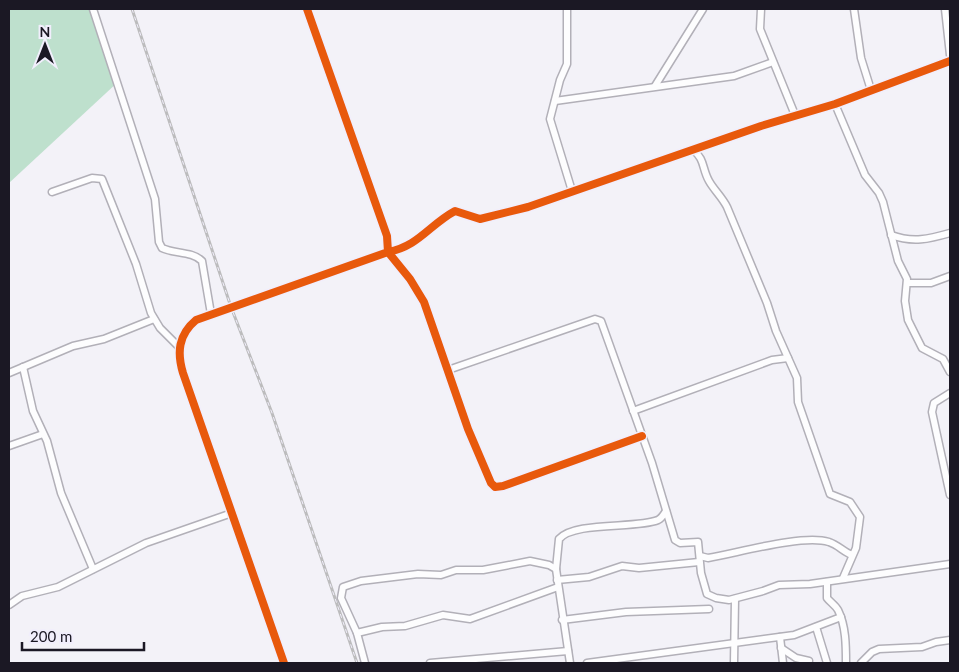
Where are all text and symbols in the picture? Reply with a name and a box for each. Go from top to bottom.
north arrow [20,20,70,70]
text: N [40,23,50,40]
scale bar [22,620,145,652]
text: 200 m [30,627,72,645]

